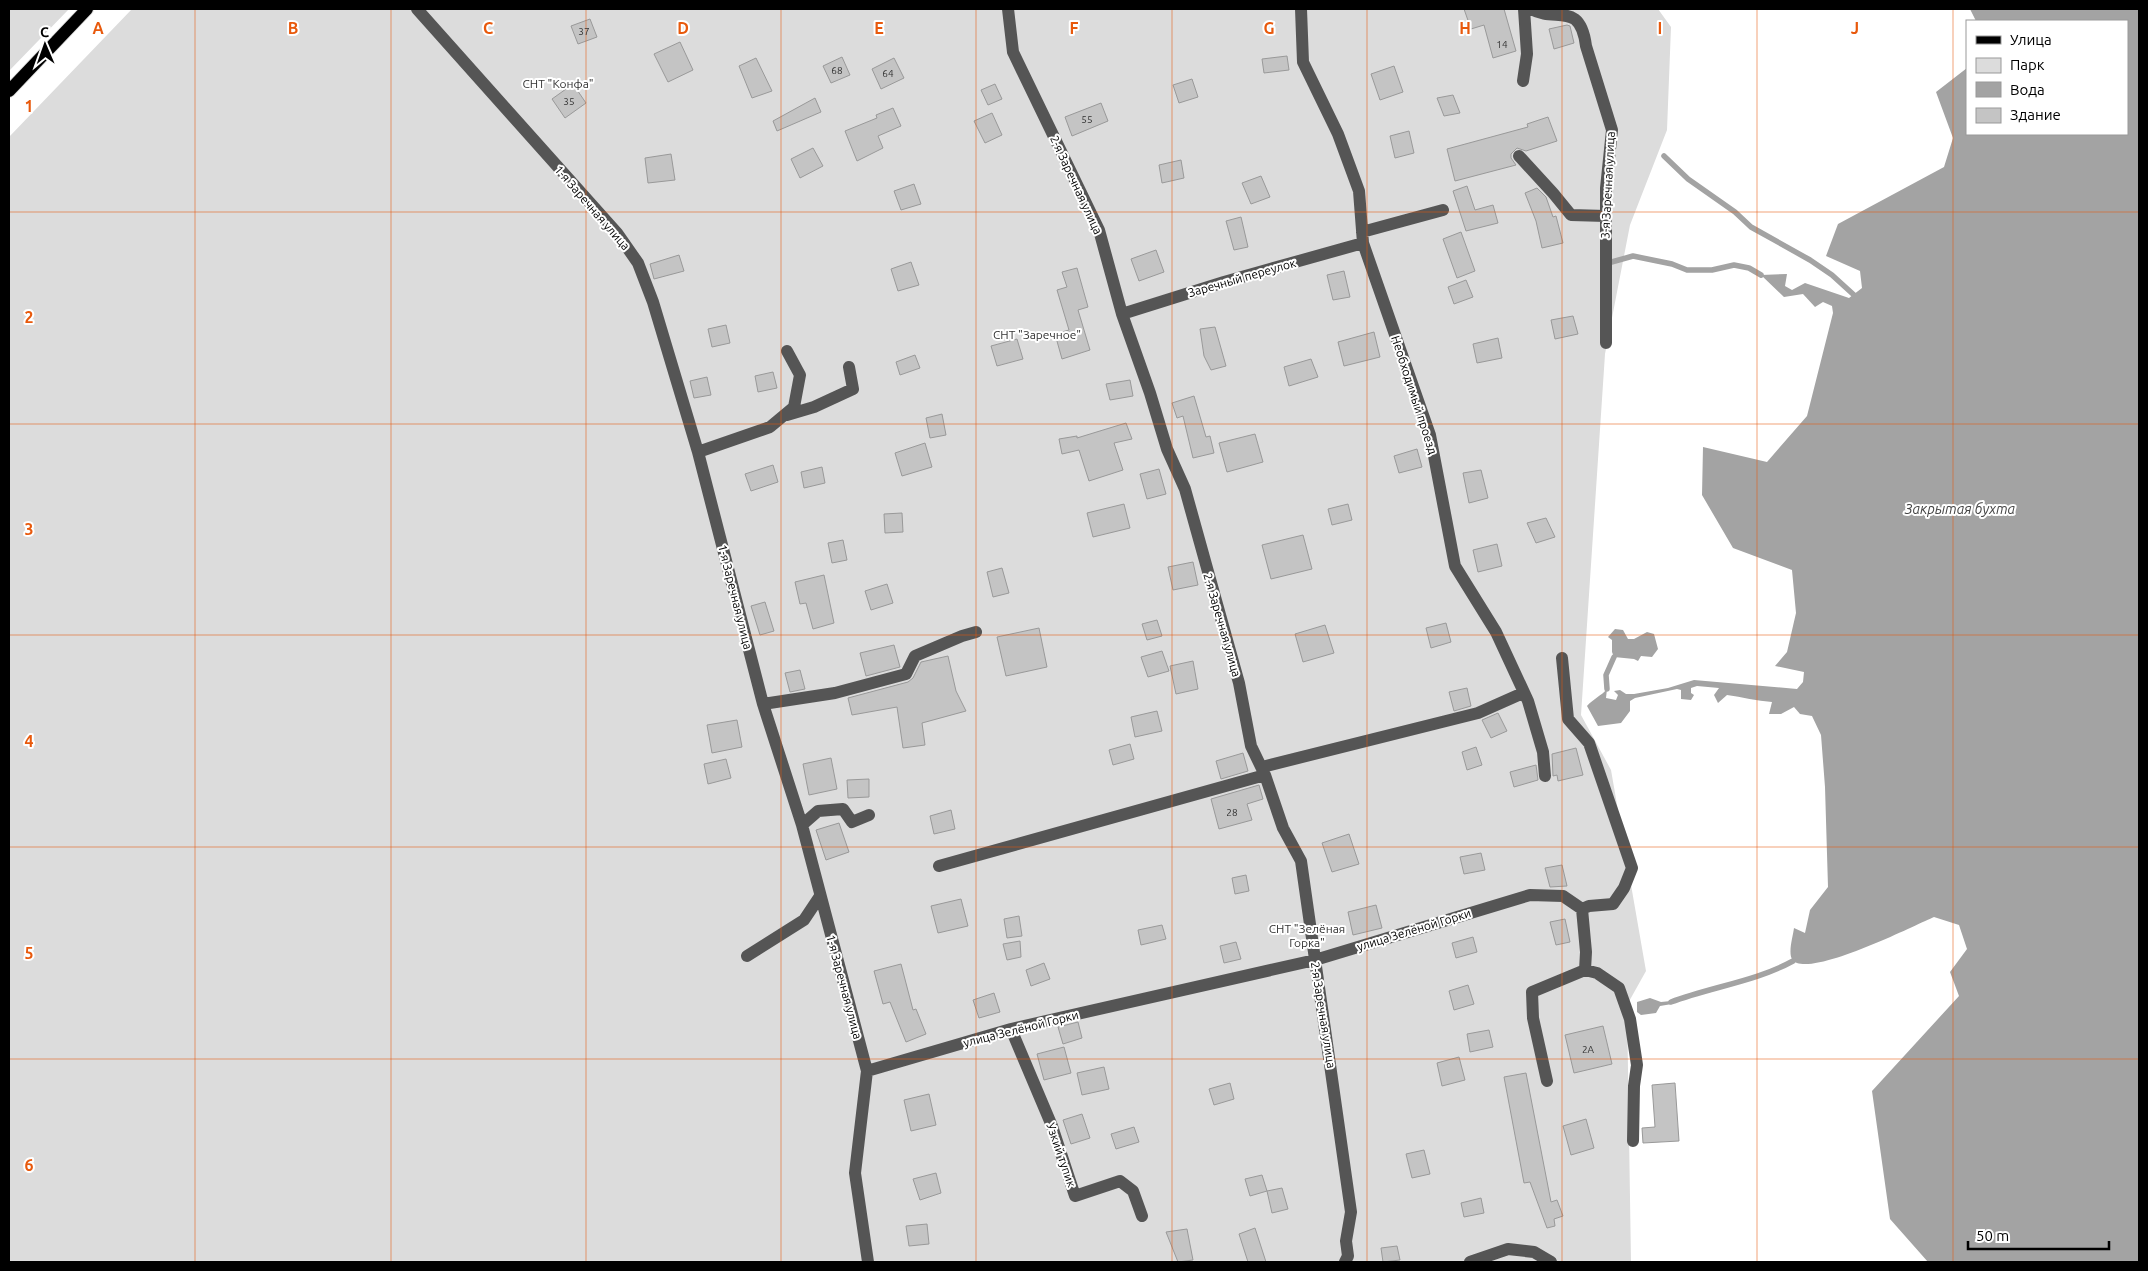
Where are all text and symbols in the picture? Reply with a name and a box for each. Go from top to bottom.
text: A [92,19,104,37]
text: B [288,19,298,37]
text: C [483,19,493,37]
text: D [677,19,689,37]
text: E [874,19,884,37]
text: F [1070,19,1079,37]
text: G [1263,19,1275,37]
text: H [1459,19,1471,37]
text: I [1658,19,1662,37]
text: J [1851,19,1859,37]
north arrow [20,20,70,70]
legend [1966,20,2128,135]
text: С [40,24,49,40]
house number: 37 [578,26,590,37]
text: Улица [2010,31,2052,48]
house number: 14 [1496,39,1508,50]
text: Парк [2010,56,2045,73]
house number: 68 [831,65,843,76]
house number: 64 [882,68,894,79]
park label: СНТ "Конфа" [522,77,594,90]
text: Вода [2010,81,2045,98]
house number: 35 [563,96,575,107]
text: 1 [24,97,34,115]
text: Здание [2010,106,2061,123]
house number: 55 [1081,114,1093,125]
street label: 3-я Заречная улица [1598,131,1617,239]
street label: 2-я Заречная улица [1048,133,1105,236]
street label: 1-я Заречная улица [552,163,633,253]
street label: Заречный переулок [1186,256,1297,299]
text: 2 [24,308,34,326]
park label: СНТ "Заречное" [993,328,1081,341]
street label: Необходимый проезд [1389,334,1440,456]
water label: Закрытая бухта [1904,501,2016,517]
text: 3 [24,520,34,538]
street label: 1-я Заречная улица [716,543,755,651]
street label: 2-я Заречная улица [1201,571,1244,678]
text: 4 [24,732,34,750]
house number: 28 [1226,807,1238,818]
street label: улица Зелёной Горки [1355,906,1472,953]
park label: СНТ "Зелёная Горка" [1269,922,1345,949]
street label: 1-я Заречная улица [824,933,865,1040]
text: 5 [24,944,34,962]
street label: 2-я Заречная улица [1309,961,1338,1069]
street label: улица Зелёной Горки [962,1008,1080,1049]
house number: 2А [1582,1044,1595,1055]
street label: Узкий тупик [1044,1121,1079,1189]
text: 6 [24,1156,34,1174]
scale bar [1968,1218,2109,1250]
text: 50 m [1976,1227,2009,1244]

